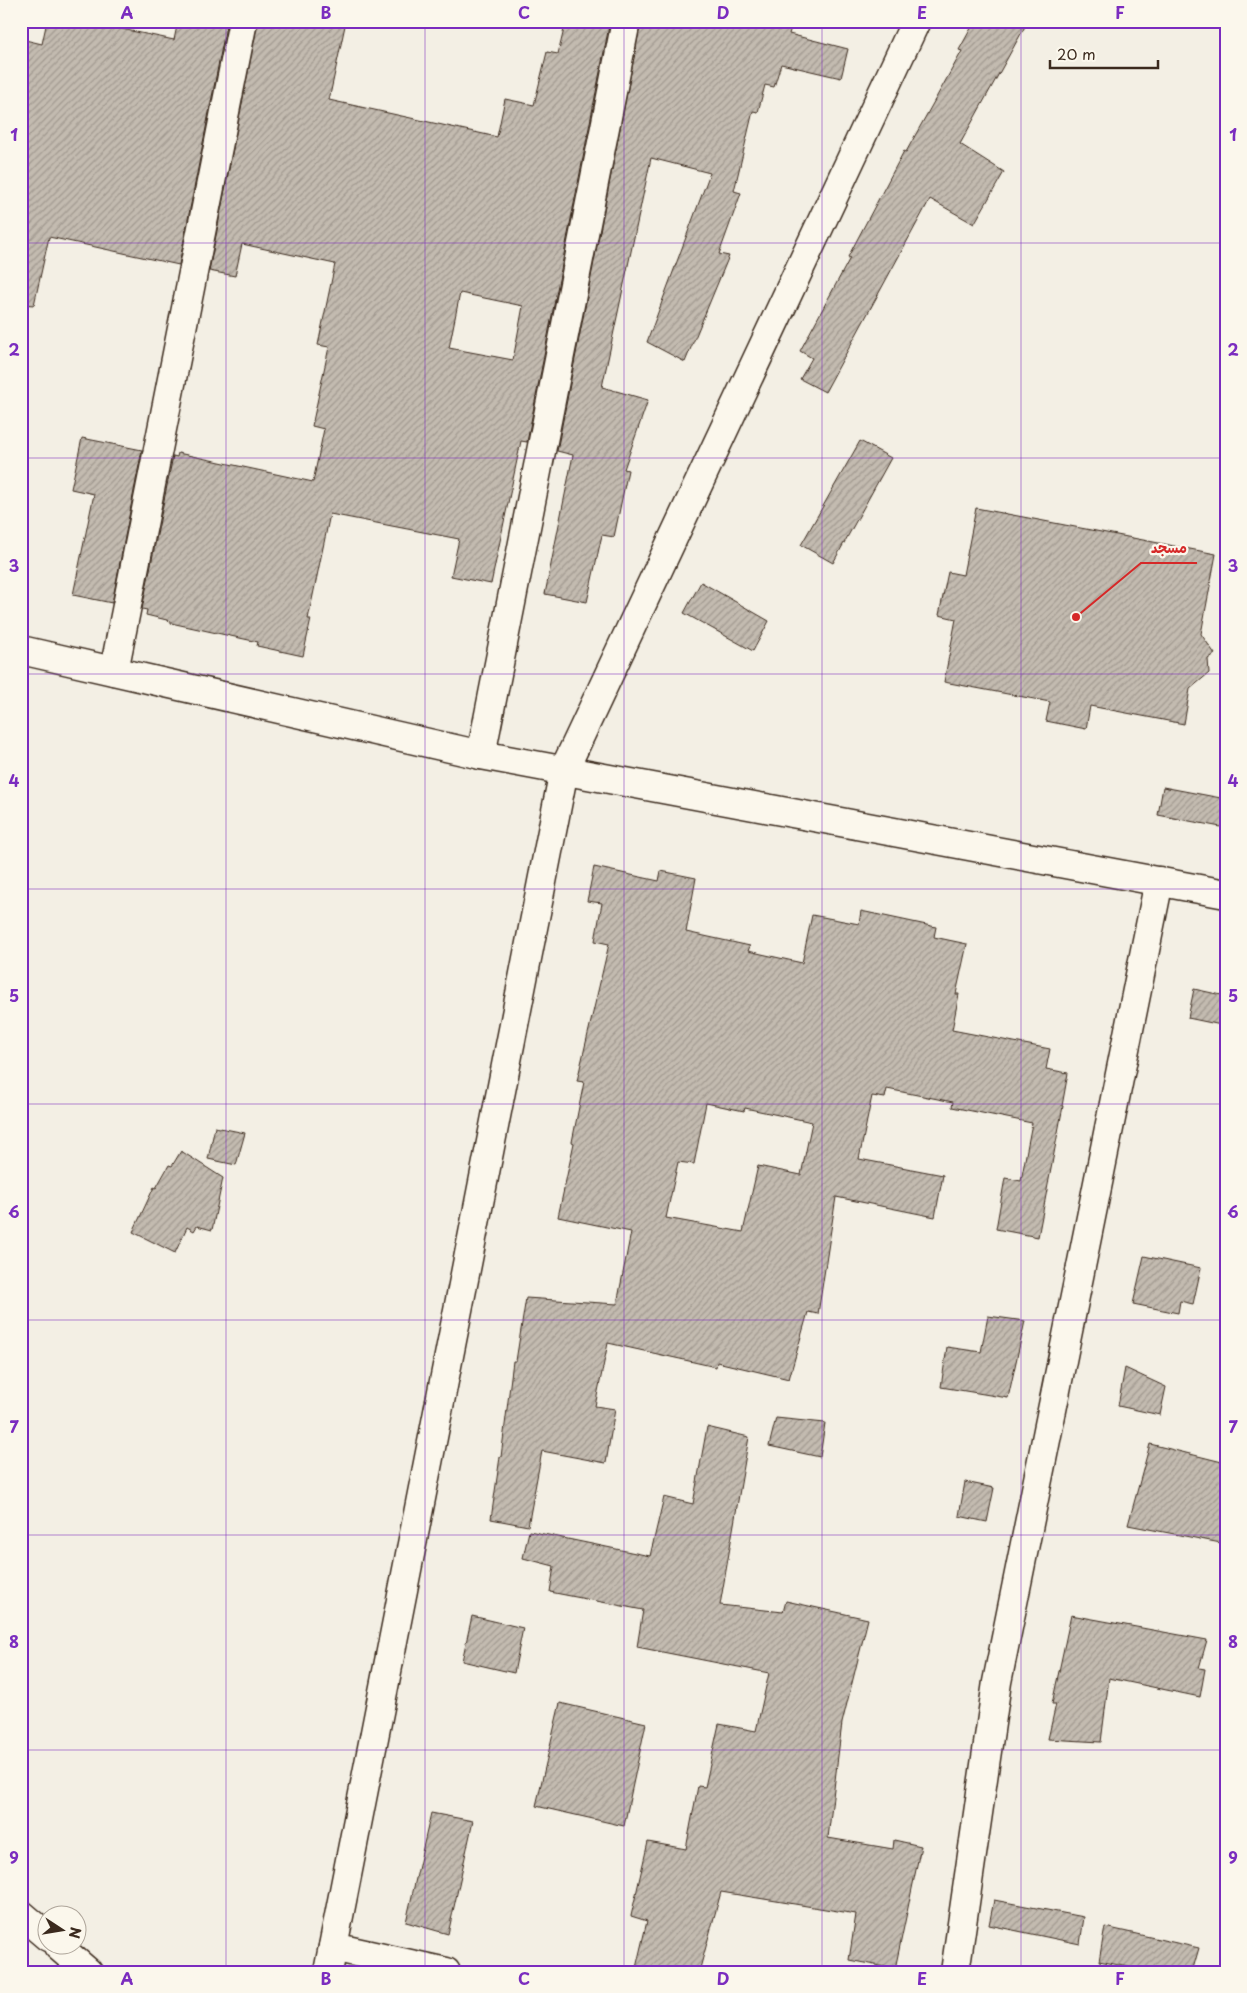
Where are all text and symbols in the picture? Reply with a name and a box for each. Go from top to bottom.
text: A [121,0,134,24]
text: B [321,0,332,24]
text: C [518,0,530,24]
text: D [717,0,729,24]
text: E [917,0,927,24]
text: F [1115,0,1125,24]
scale bar [1050,38,1157,70]
text: 20 m [1057,42,1096,65]
text: 1 [10,122,18,146]
text: 1 [1229,122,1237,146]
text: 2 [8,337,20,361]
text: 2 [1227,337,1239,361]
callout: مسجد [1141,534,1197,563]
text: مسجد [1151,537,1187,558]
text: 3 [9,553,19,577]
text: 3 [1228,553,1238,577]
text: 4 [9,768,20,792]
text: 4 [1228,768,1239,792]
text: 5 [9,983,19,1007]
text: 5 [1228,983,1238,1007]
text: 6 [8,1199,20,1223]
text: 6 [1227,1199,1239,1223]
text: 7 [9,1414,19,1438]
text: 7 [1228,1414,1238,1438]
text: 8 [9,1629,19,1653]
text: 8 [1228,1629,1238,1653]
text: 9 [9,1845,19,1869]
text: 9 [1228,1845,1238,1869]
north arrow [38,1906,88,1956]
text: N [64,1925,87,1940]
text: A [121,1966,134,1990]
text: B [321,1966,332,1990]
text: C [518,1966,530,1990]
text: D [717,1966,729,1990]
text: E [917,1966,927,1990]
text: F [1115,1966,1125,1990]

